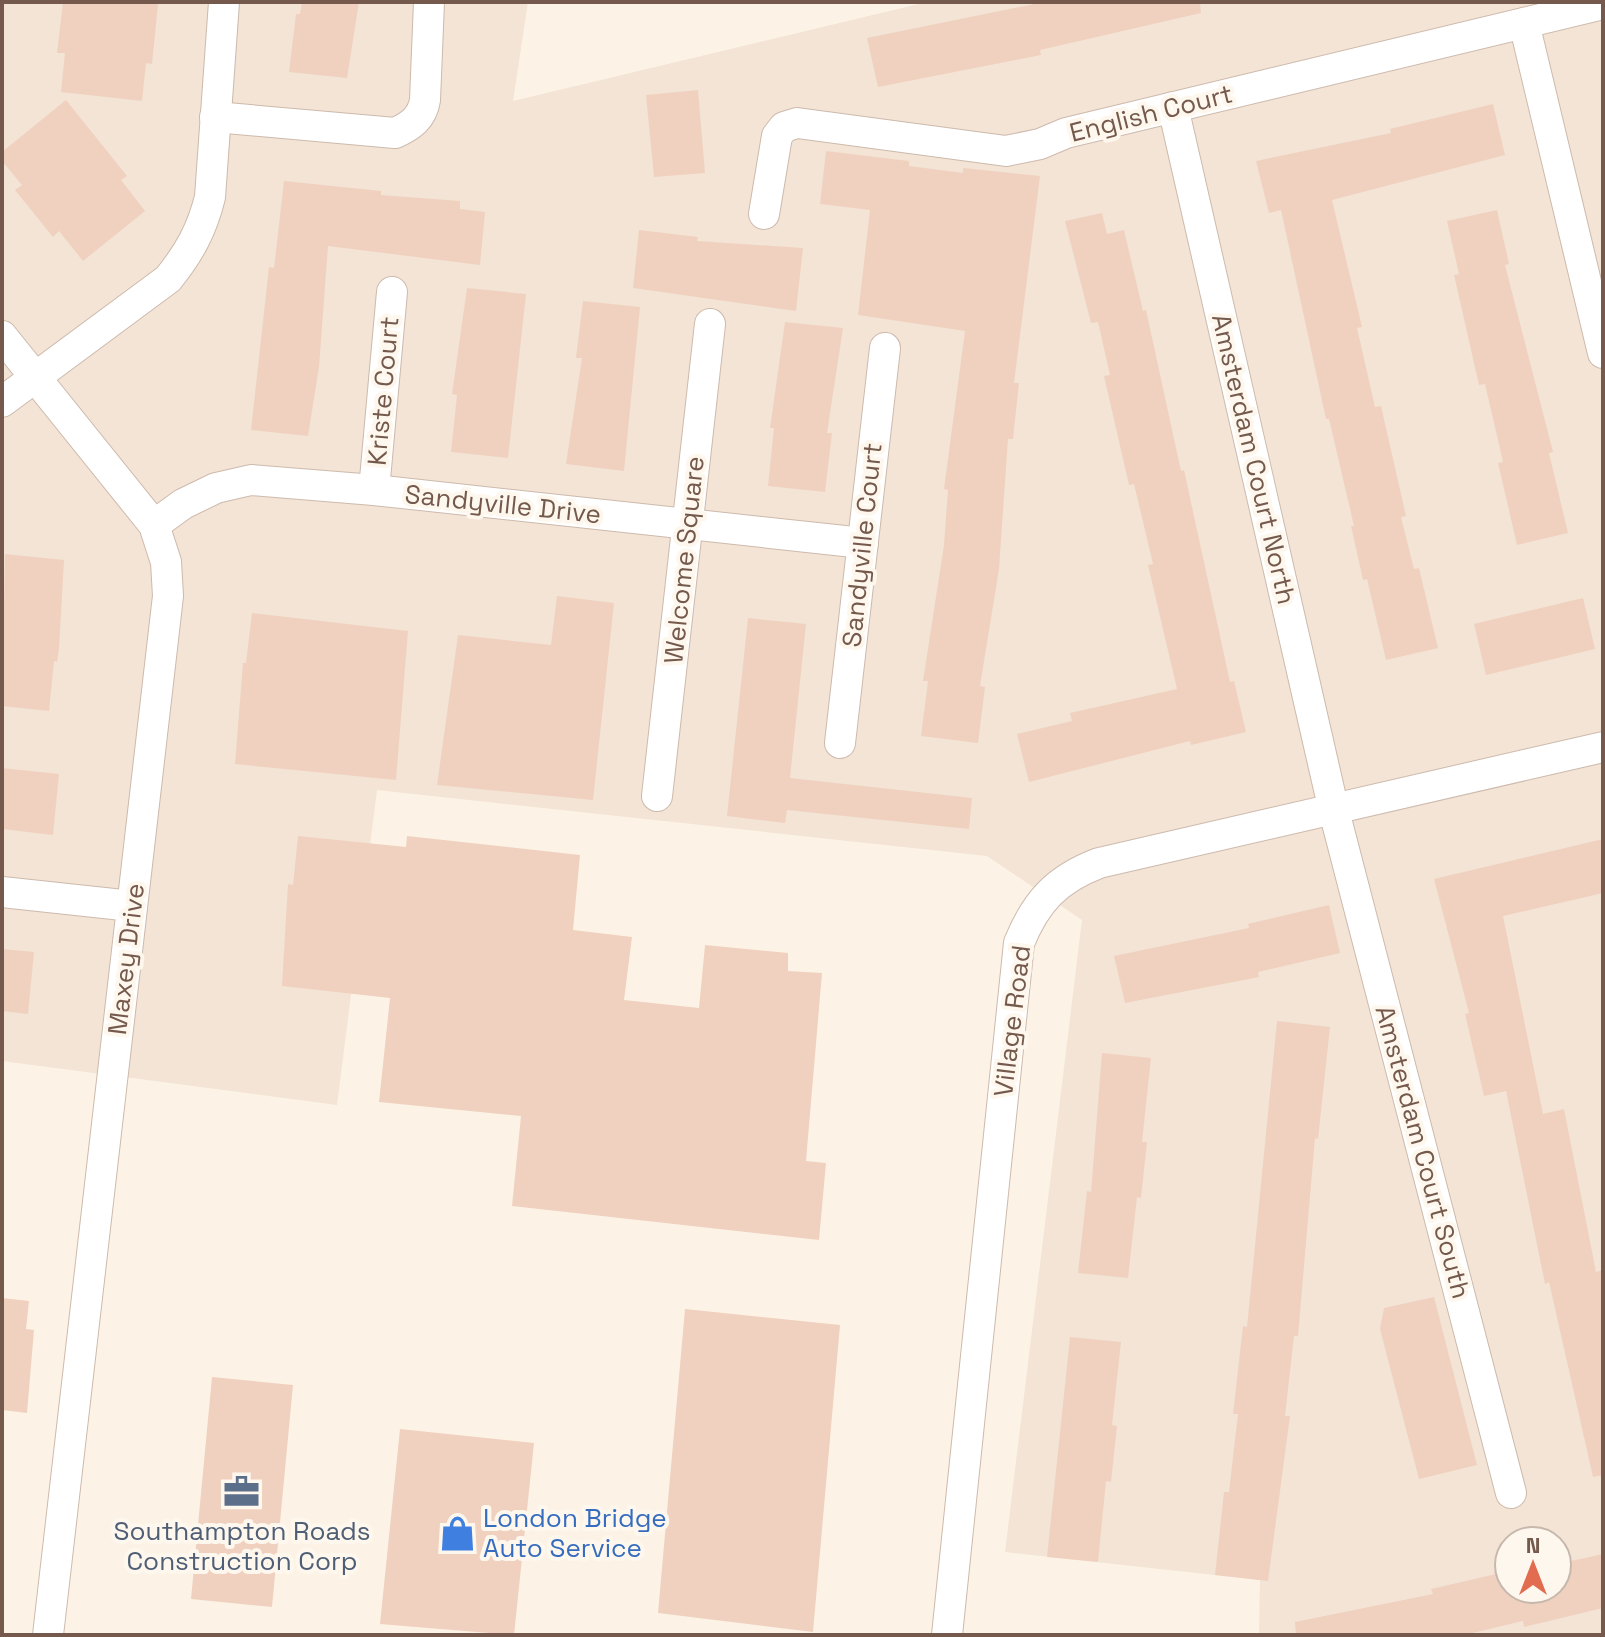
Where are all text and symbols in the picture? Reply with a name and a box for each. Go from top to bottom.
street label: English Court [1066,76,1236,150]
street label: Amsterdam Court North [1204,310,1304,608]
street label: Kriste Court [360,315,406,467]
street label: Sandyville Court [834,441,890,649]
street label: Welcome Square [656,455,712,665]
street label: Sandyville Drive [403,477,603,531]
street label: Maxey Drive [100,881,152,1037]
street label: Village Road [986,943,1038,1099]
street label: Amsterdam Court South [1367,1002,1479,1302]
office icon: Southampton Roads Construction Corp [223,1473,261,1511]
place label: London Bridge Auto Service [483,1501,667,1565]
place label: Southampton Roads Construction Corp [113,1514,371,1578]
shop icon: London Bridge Auto Service [438,1514,476,1552]
north arrow [1493,1525,1573,1605]
text: N [1526,1531,1540,1559]

